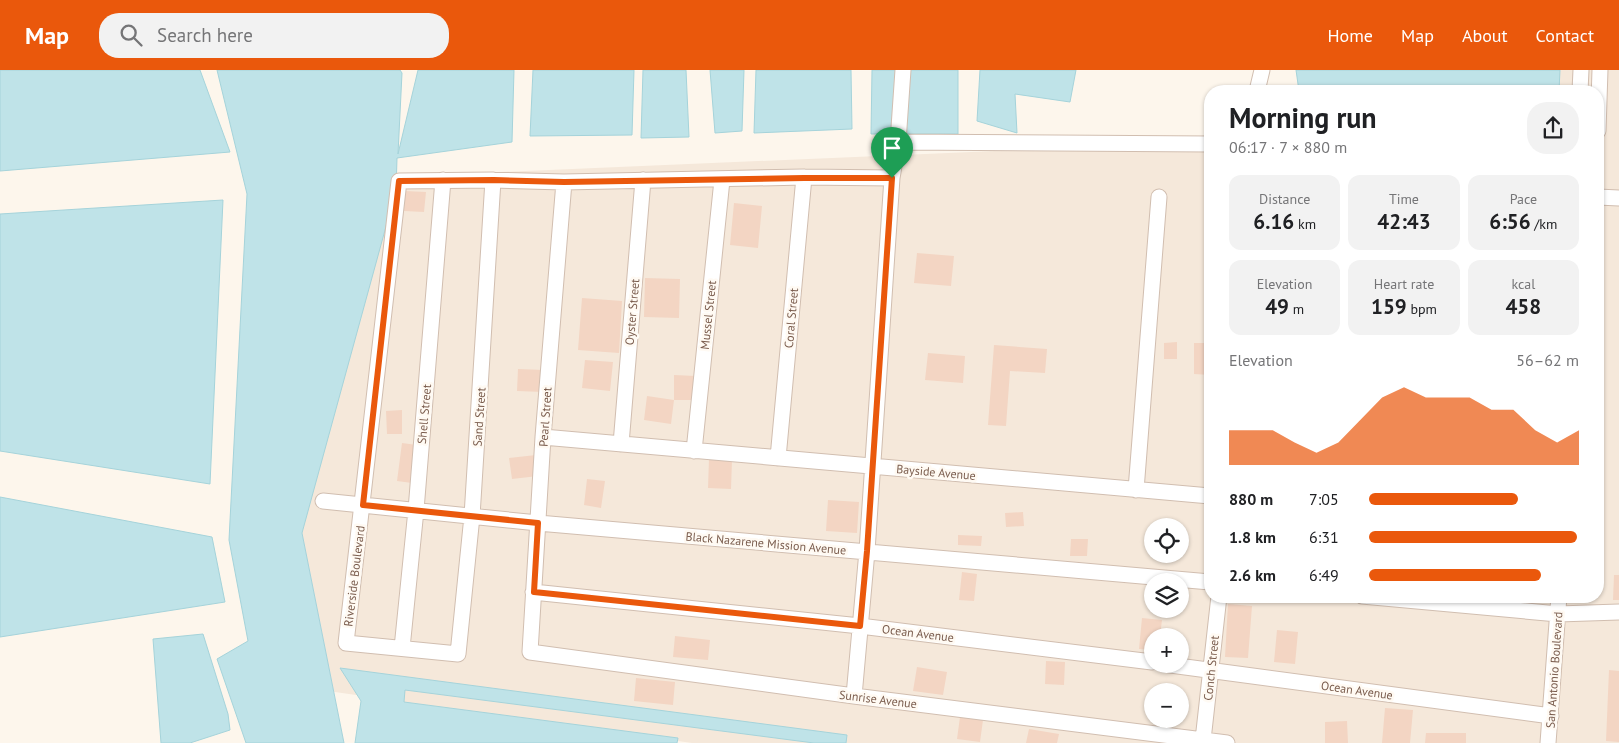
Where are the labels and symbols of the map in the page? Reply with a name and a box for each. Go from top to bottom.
pin [871,127,913,178]
street label: Oyster Street [622,278,642,346]
street label: Mussel Street [697,280,719,350]
street label: Coral Street [781,287,801,349]
street label: Shell Street [414,384,434,444]
street label: Sand Street [469,387,489,447]
street label: Pearl Street [535,387,555,447]
street label: Bayside Avenue [896,461,976,483]
street label: Riverside Boulevard [340,525,368,627]
street label: Black Nazarene Mission Avenue [685,529,847,557]
street label: San Antonio Boulevard [1542,611,1566,729]
street label: Ocean Avenue [881,621,955,645]
street label: Conch Street [1200,635,1222,701]
street label: Ocean Avenue [1320,678,1394,702]
street label: Sunrise Avenue [838,687,918,711]

